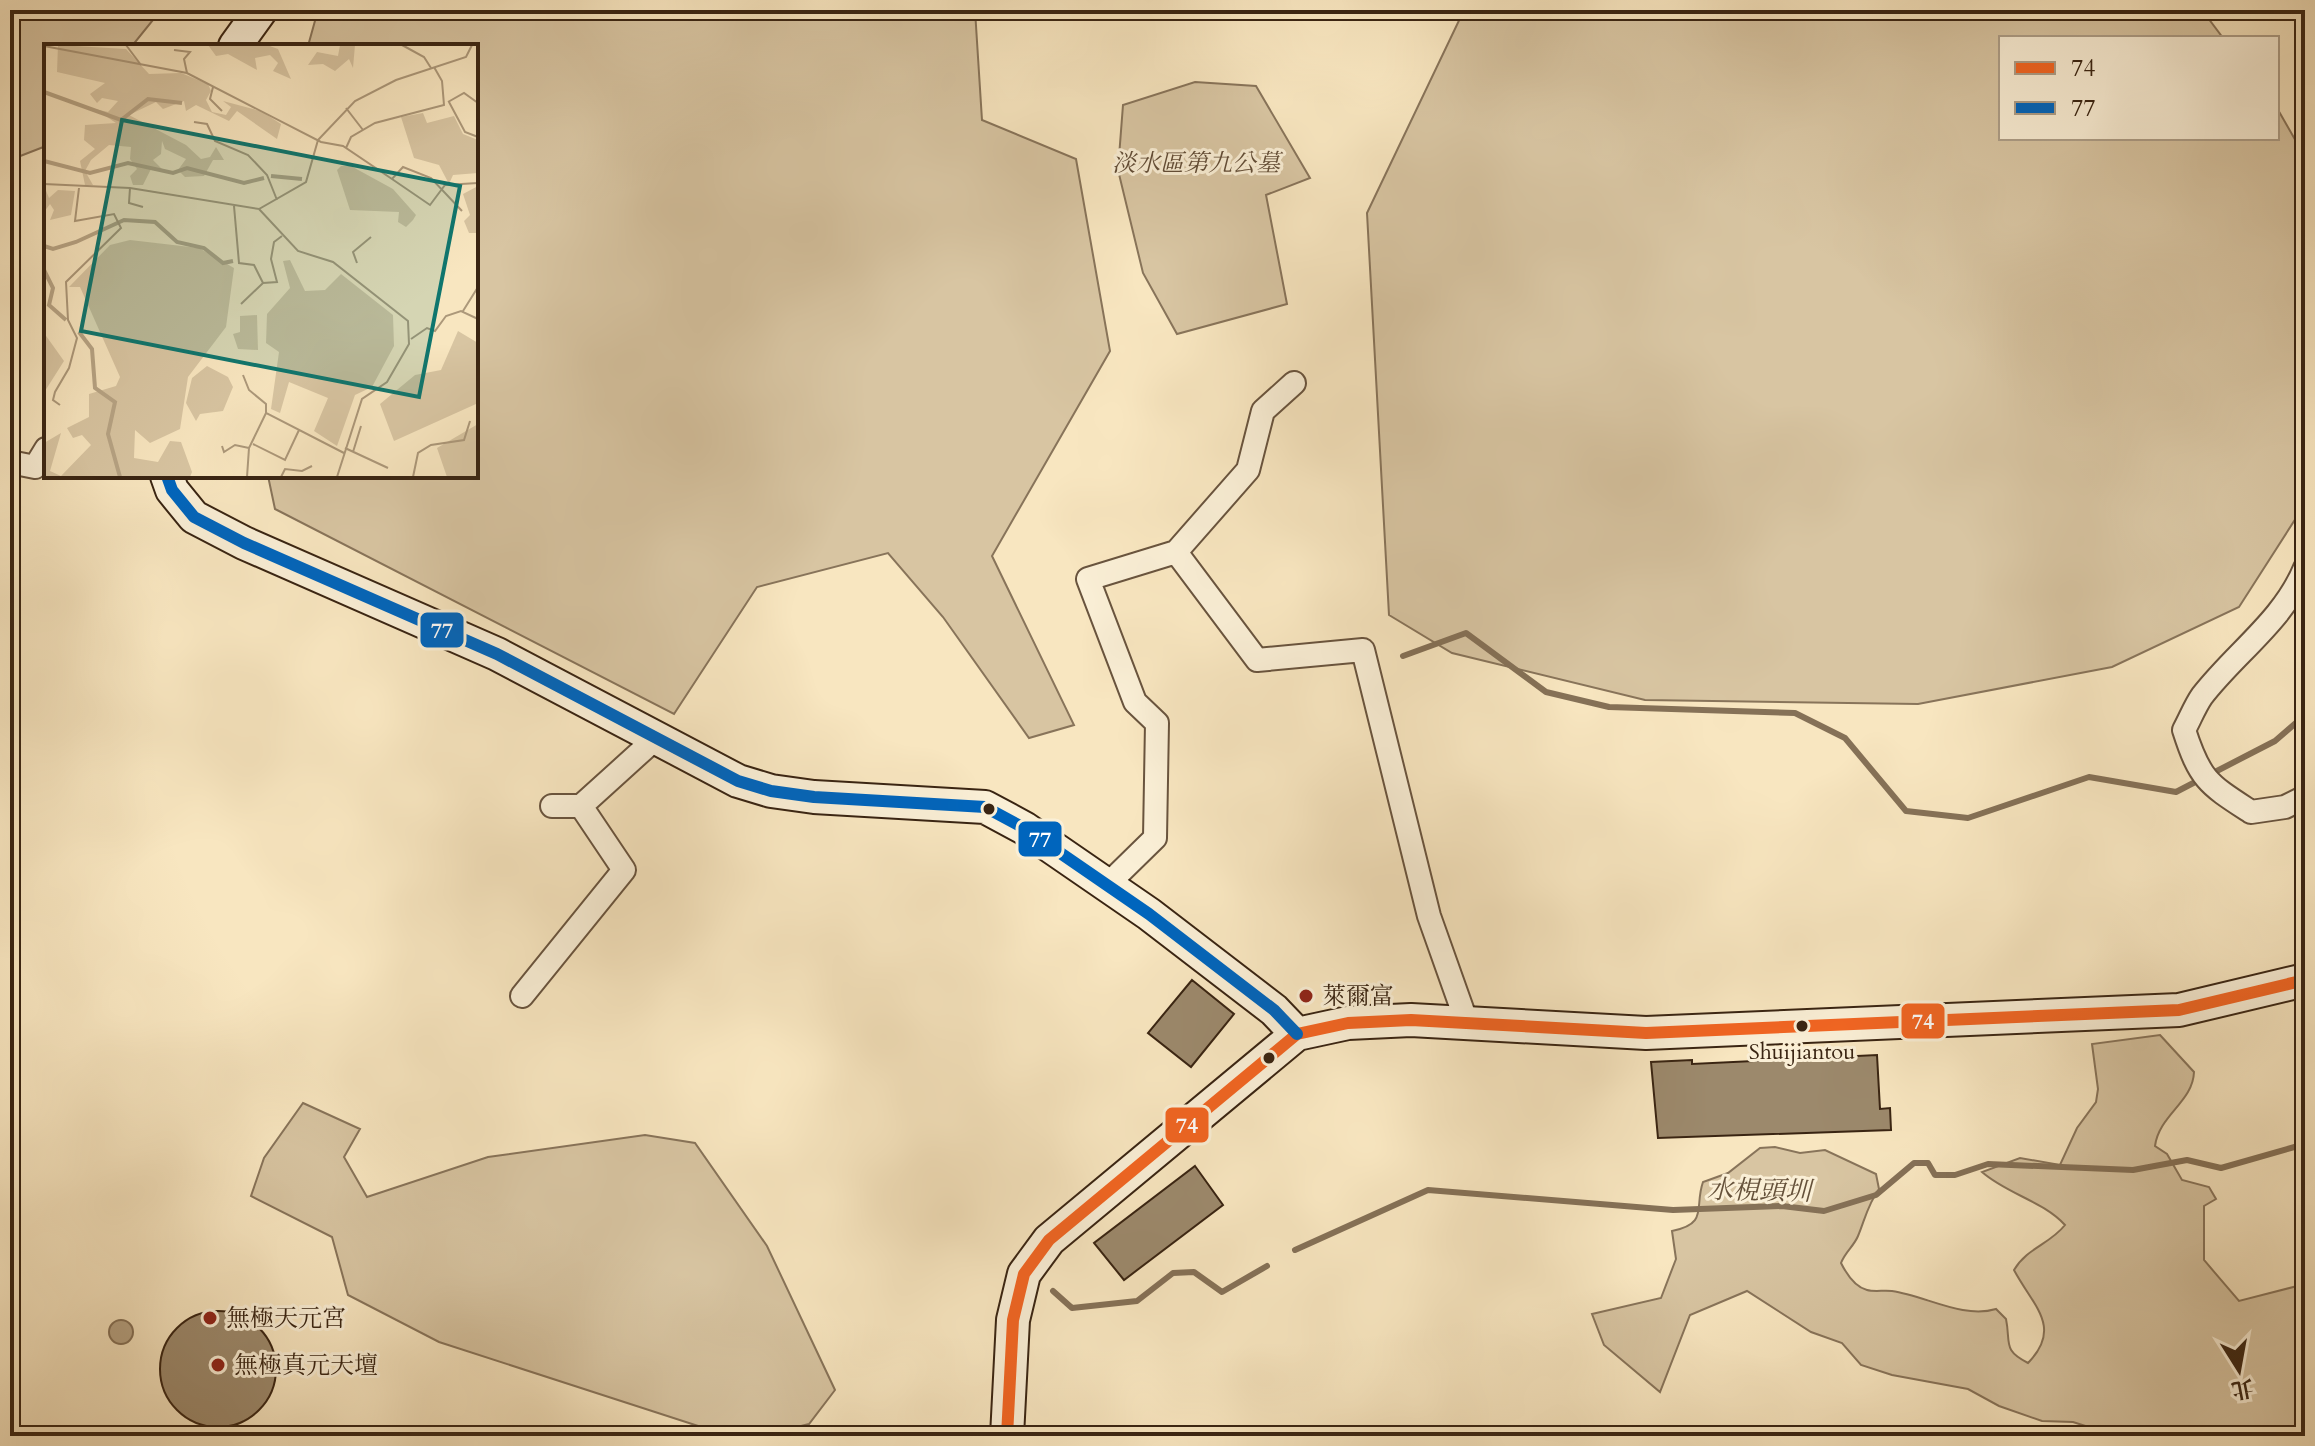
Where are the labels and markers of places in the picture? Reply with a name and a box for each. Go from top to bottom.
unlabelled marker [981,801,997,817]
place label: 萊爾富 [1322,980,1394,1013]
marker: 萊爾富 [1297,987,1315,1005]
marker: Shuijiantou [1794,1018,1810,1034]
place label: Shuijiantou [1749,1037,1855,1067]
unlabelled marker [1261,1050,1277,1066]
place label: 無極天元宮 [226,1302,346,1335]
marker: 無極天元宮 [201,1309,219,1327]
place label: 無極真元天壇 [234,1349,378,1382]
marker: 無極真元天壇 [209,1356,227,1374]

